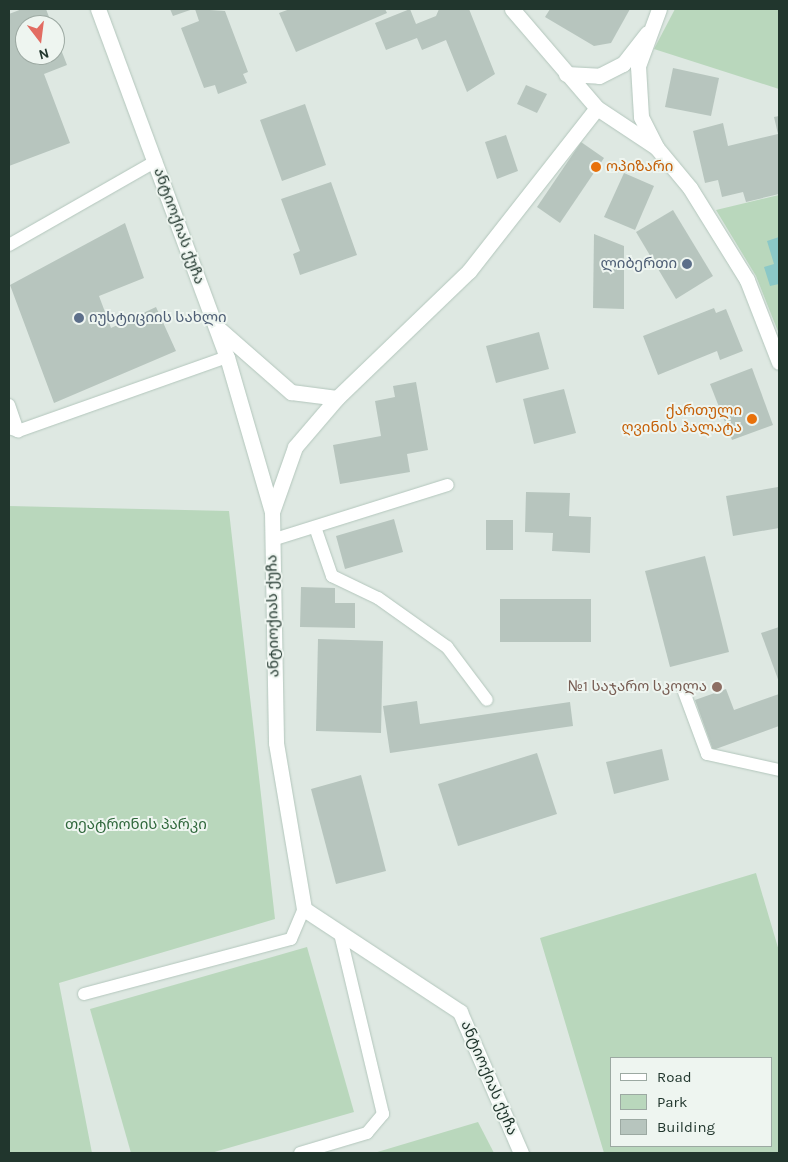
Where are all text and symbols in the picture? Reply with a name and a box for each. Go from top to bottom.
north arrow [15,15,65,65]
text: N [37,44,51,64]
place label: ოპიზარი [606,158,673,176]
marker: ოპიზარი [590,161,602,173]
street label: ანტიოქიას ქუჩა [150,165,208,287]
place label: ლიბერთი [600,255,677,273]
marker: ლიბერთი [681,258,693,270]
place label: იუსტიციის სახლი [89,309,227,327]
marker: იუსტიციის სახლი [73,312,85,324]
place label: ქართული ღვინის პალატა [621,401,742,436]
marker: ქართული ღვინის პალატა [746,413,758,425]
street label: ანტიოქიას ქუჩა [263,555,283,677]
place label: №1 საჯარო სკოლა [568,678,707,696]
marker: №1 საჯარო სკოლა [711,681,723,693]
park label: თეატრონის პარკი [65,816,207,834]
street label: ანტიოქიას ქუჩა [457,1018,521,1138]
legend [610,1057,773,1147]
text: Road [657,1068,692,1086]
text: Park [657,1093,687,1111]
text: Building [657,1118,715,1136]

